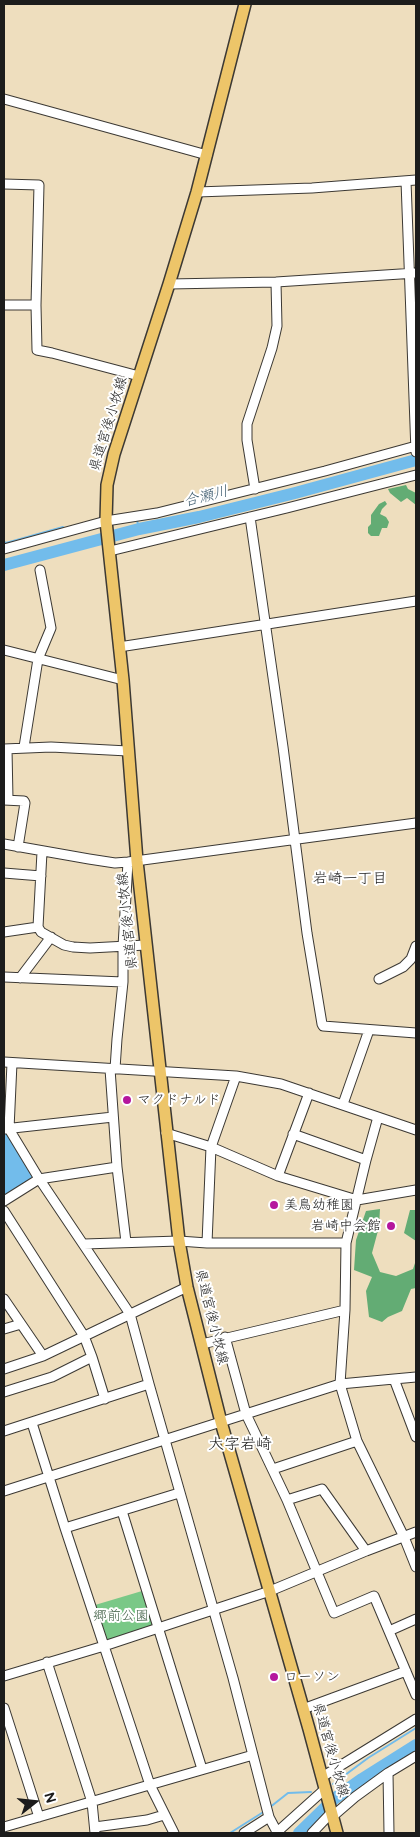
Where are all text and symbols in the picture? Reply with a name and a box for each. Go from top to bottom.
street label: 県道宮後小牧線 [87,375,131,473]
water label: 合瀬川 [182,483,230,511]
district label: 岩崎一丁目 [313,870,387,888]
street label: 県道宮後小牧線 [115,871,141,971]
place label: マクドナルド [137,1092,221,1108]
marker: マクドナルド [121,1094,133,1106]
place label: 美鳥幼稚園 [284,1197,354,1213]
marker: 美鳥幼稚園 [268,1199,280,1211]
place label: 岩崎中会館 [311,1218,381,1234]
marker: 岩崎中会館 [385,1220,397,1232]
street label: 県道宮後小牧線 [191,1267,231,1367]
district label: 大字岩崎 [208,1435,272,1455]
park label: 郷前公園 [93,1608,149,1624]
place label: ローソン [284,1669,340,1685]
marker: ローソン [268,1671,280,1683]
street label: 県道宮後小牧線 [308,1701,352,1799]
north arrow [10,1777,60,1827]
text: N [40,1790,60,1805]

